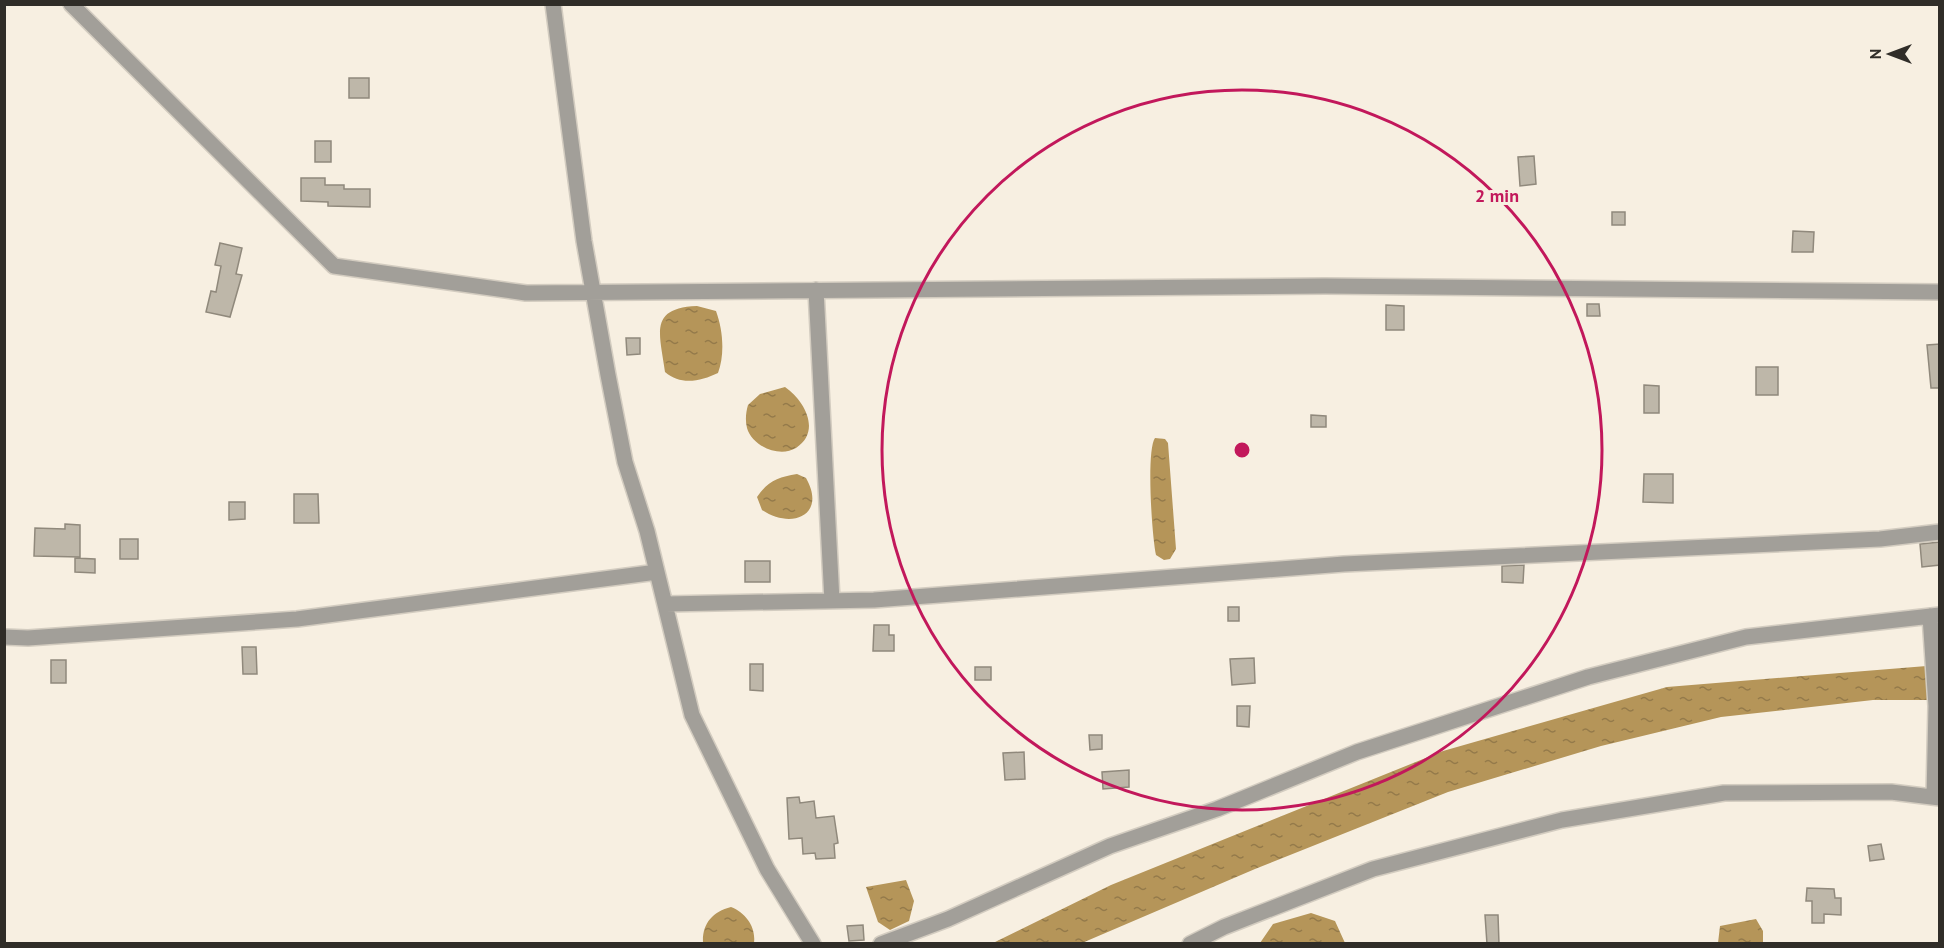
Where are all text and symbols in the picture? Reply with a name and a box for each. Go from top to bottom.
north arrow [1860,24,1920,84]
text: N [1865,49,1885,59]
text: 2 min [1475,184,1519,207]
centre of rings [1232,440,1252,460]

